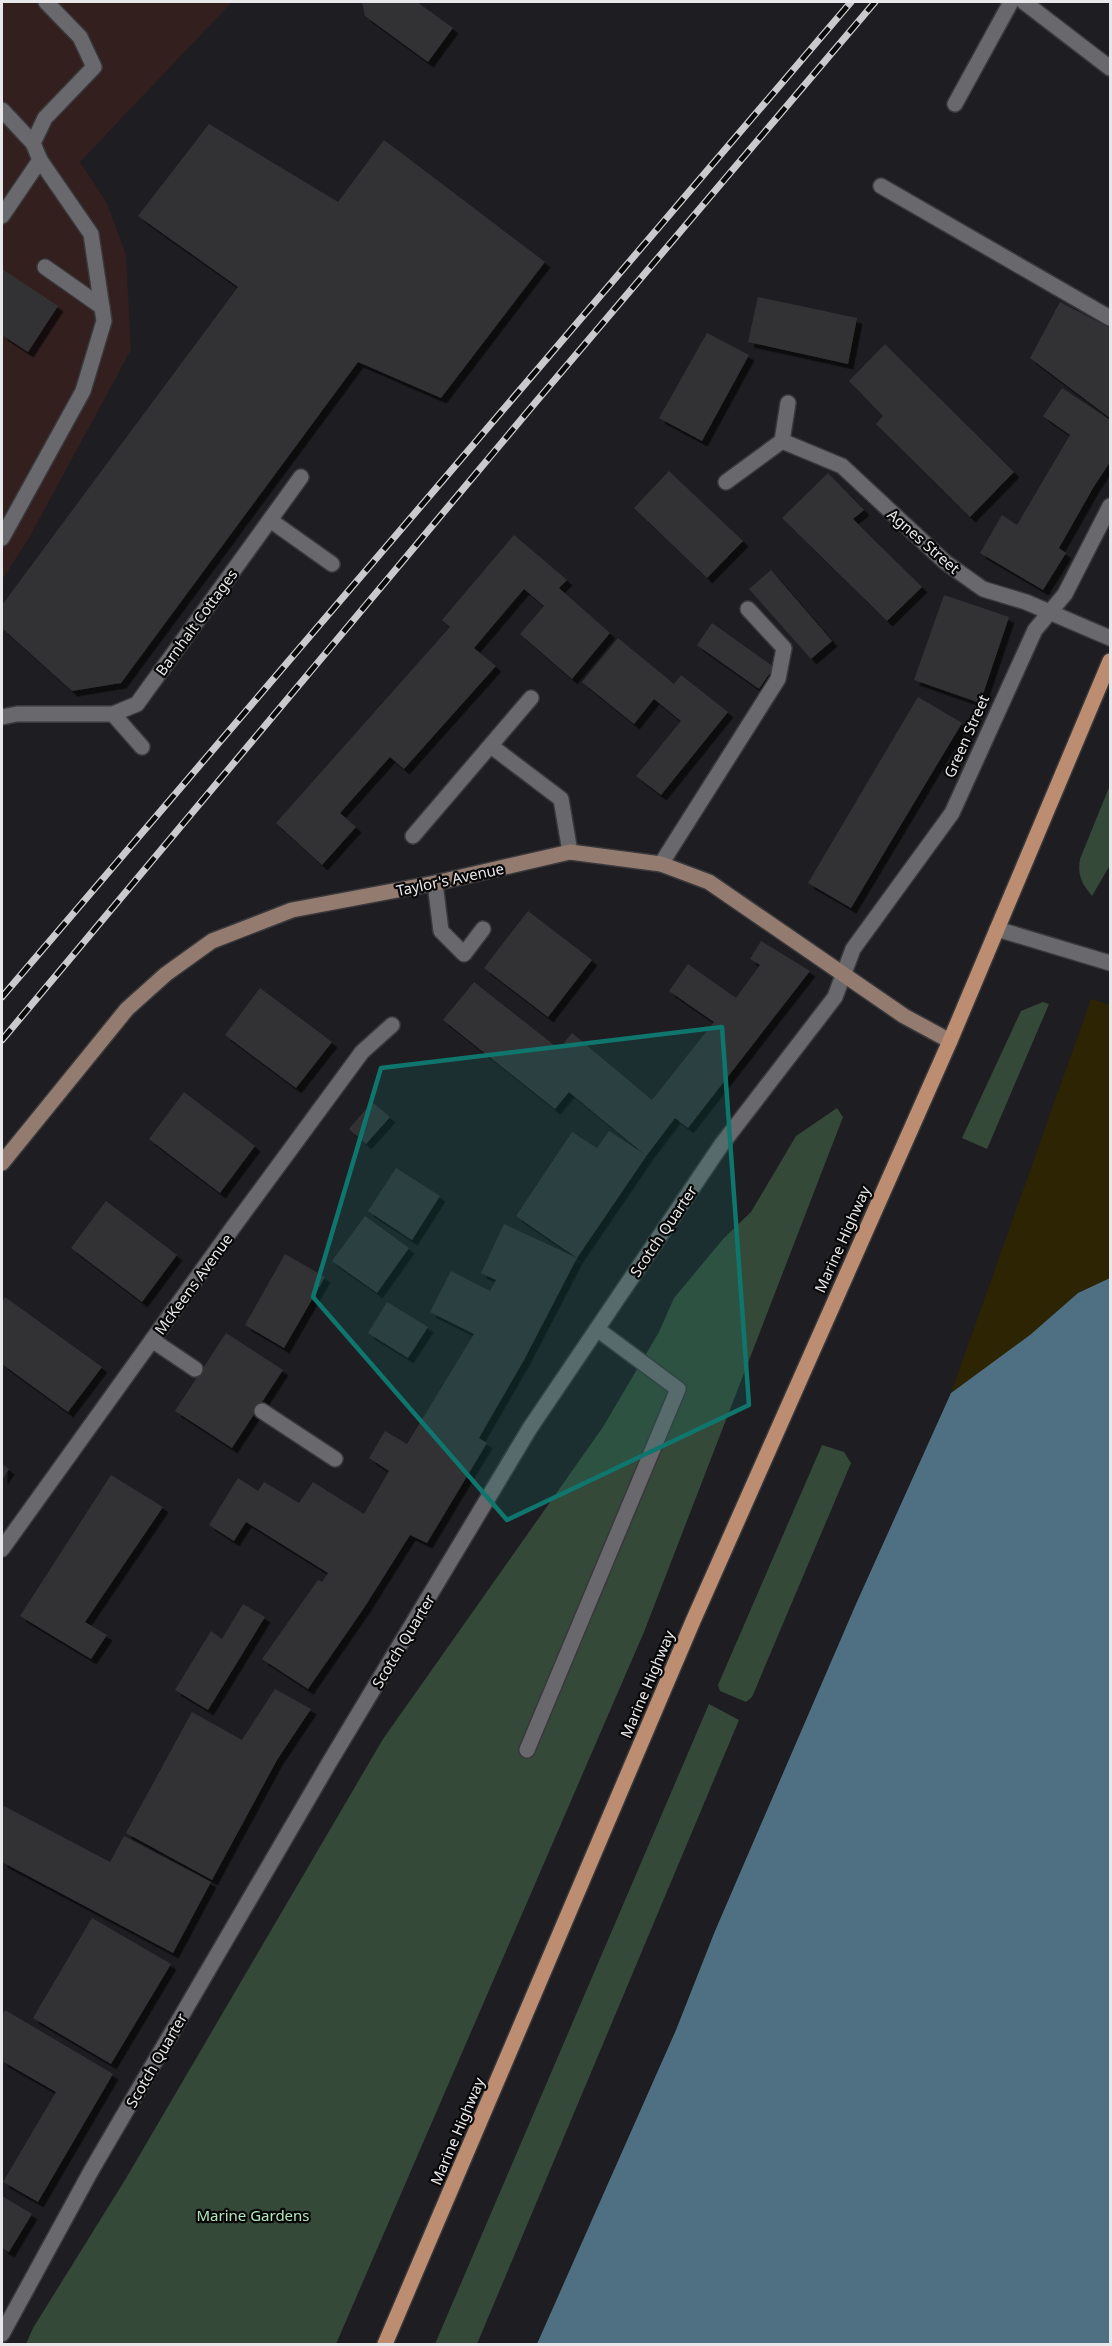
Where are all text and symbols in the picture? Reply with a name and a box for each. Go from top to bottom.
street label: Agnes Street [884,504,965,578]
street label: Barnhalt Cottages [151,565,241,679]
street label: Green Street [939,691,993,781]
street label: Taylor's Avenue [394,858,506,900]
street label: Scotch Quarter [625,1181,701,1281]
street label: Marine Highway [809,1182,875,1296]
street label: McKeens Avenue [150,1230,236,1338]
street label: Scotch Quarter [367,1590,439,1692]
street label: Marine Highway [615,1627,679,1741]
street label: Scotch Quarter [121,2009,191,2111]
street label: Marine Highway [425,2074,489,2188]
park label: Marine Gardens [196,2205,310,2225]

